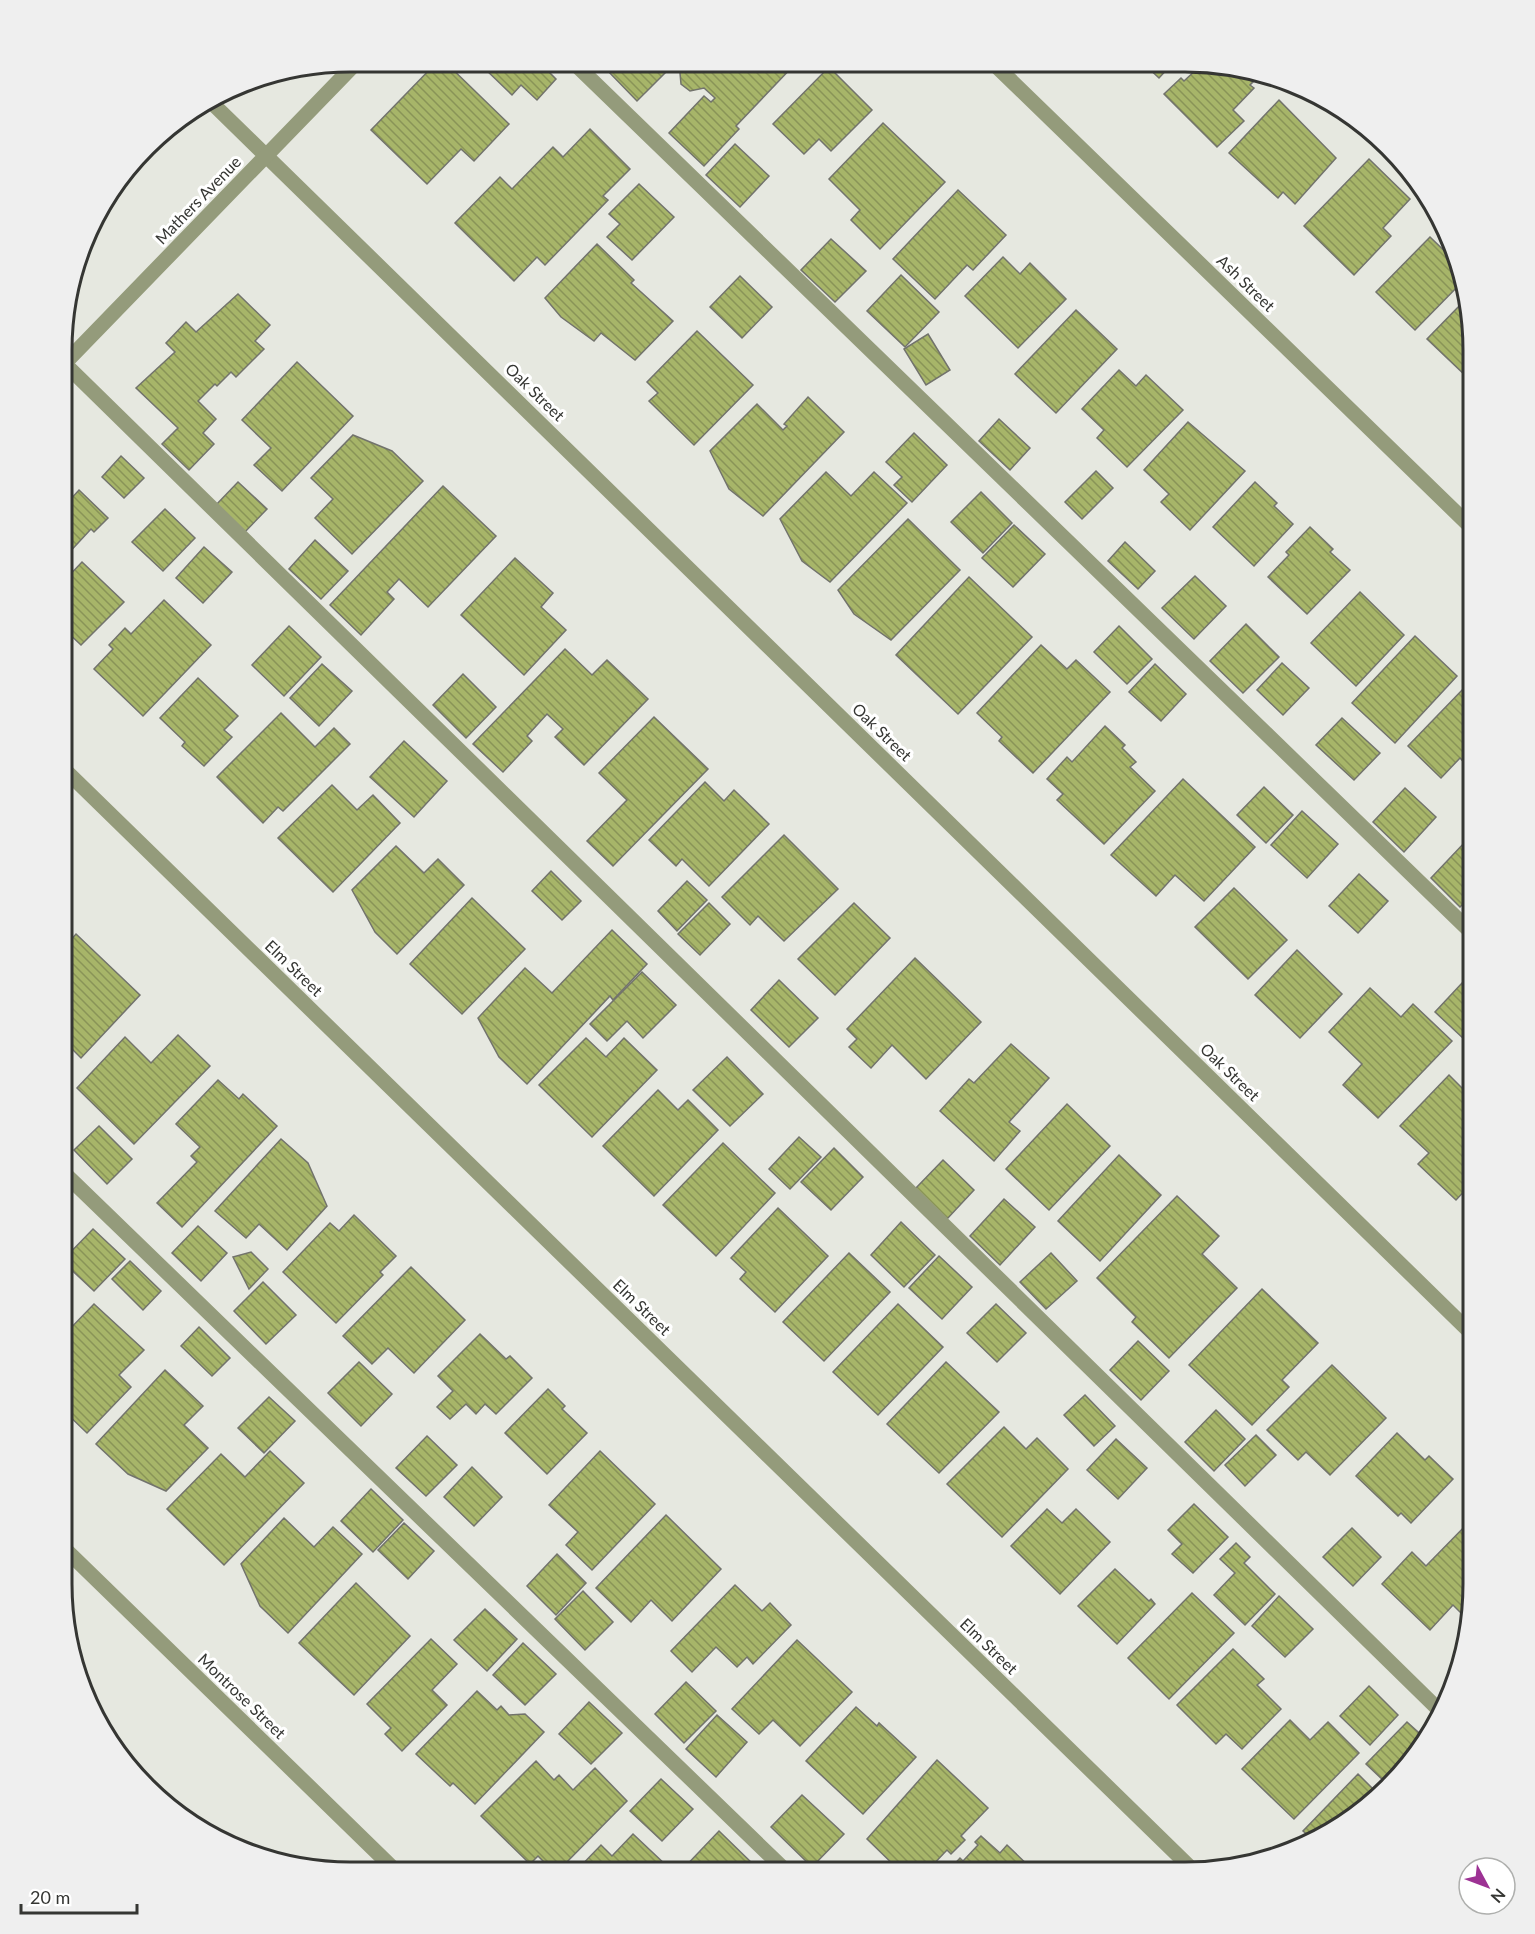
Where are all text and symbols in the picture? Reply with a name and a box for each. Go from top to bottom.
street label: Mathers Avenue [151,152,244,248]
street label: Ash Street [1214,250,1279,315]
street label: Oak Street [502,359,569,425]
street label: Oak Street [849,699,916,765]
street label: Elm Street [262,936,327,1000]
street label: Oak Street [1197,1039,1264,1105]
street label: Elm Street [610,1275,675,1339]
street label: Elm Street [957,1614,1022,1678]
street label: Montrose Street [195,1649,290,1742]
north arrow [1457,1856,1517,1916]
scale bar [21,1877,136,1915]
text: N [1487,1885,1510,1907]
text: 20 m [30,1886,70,1908]

